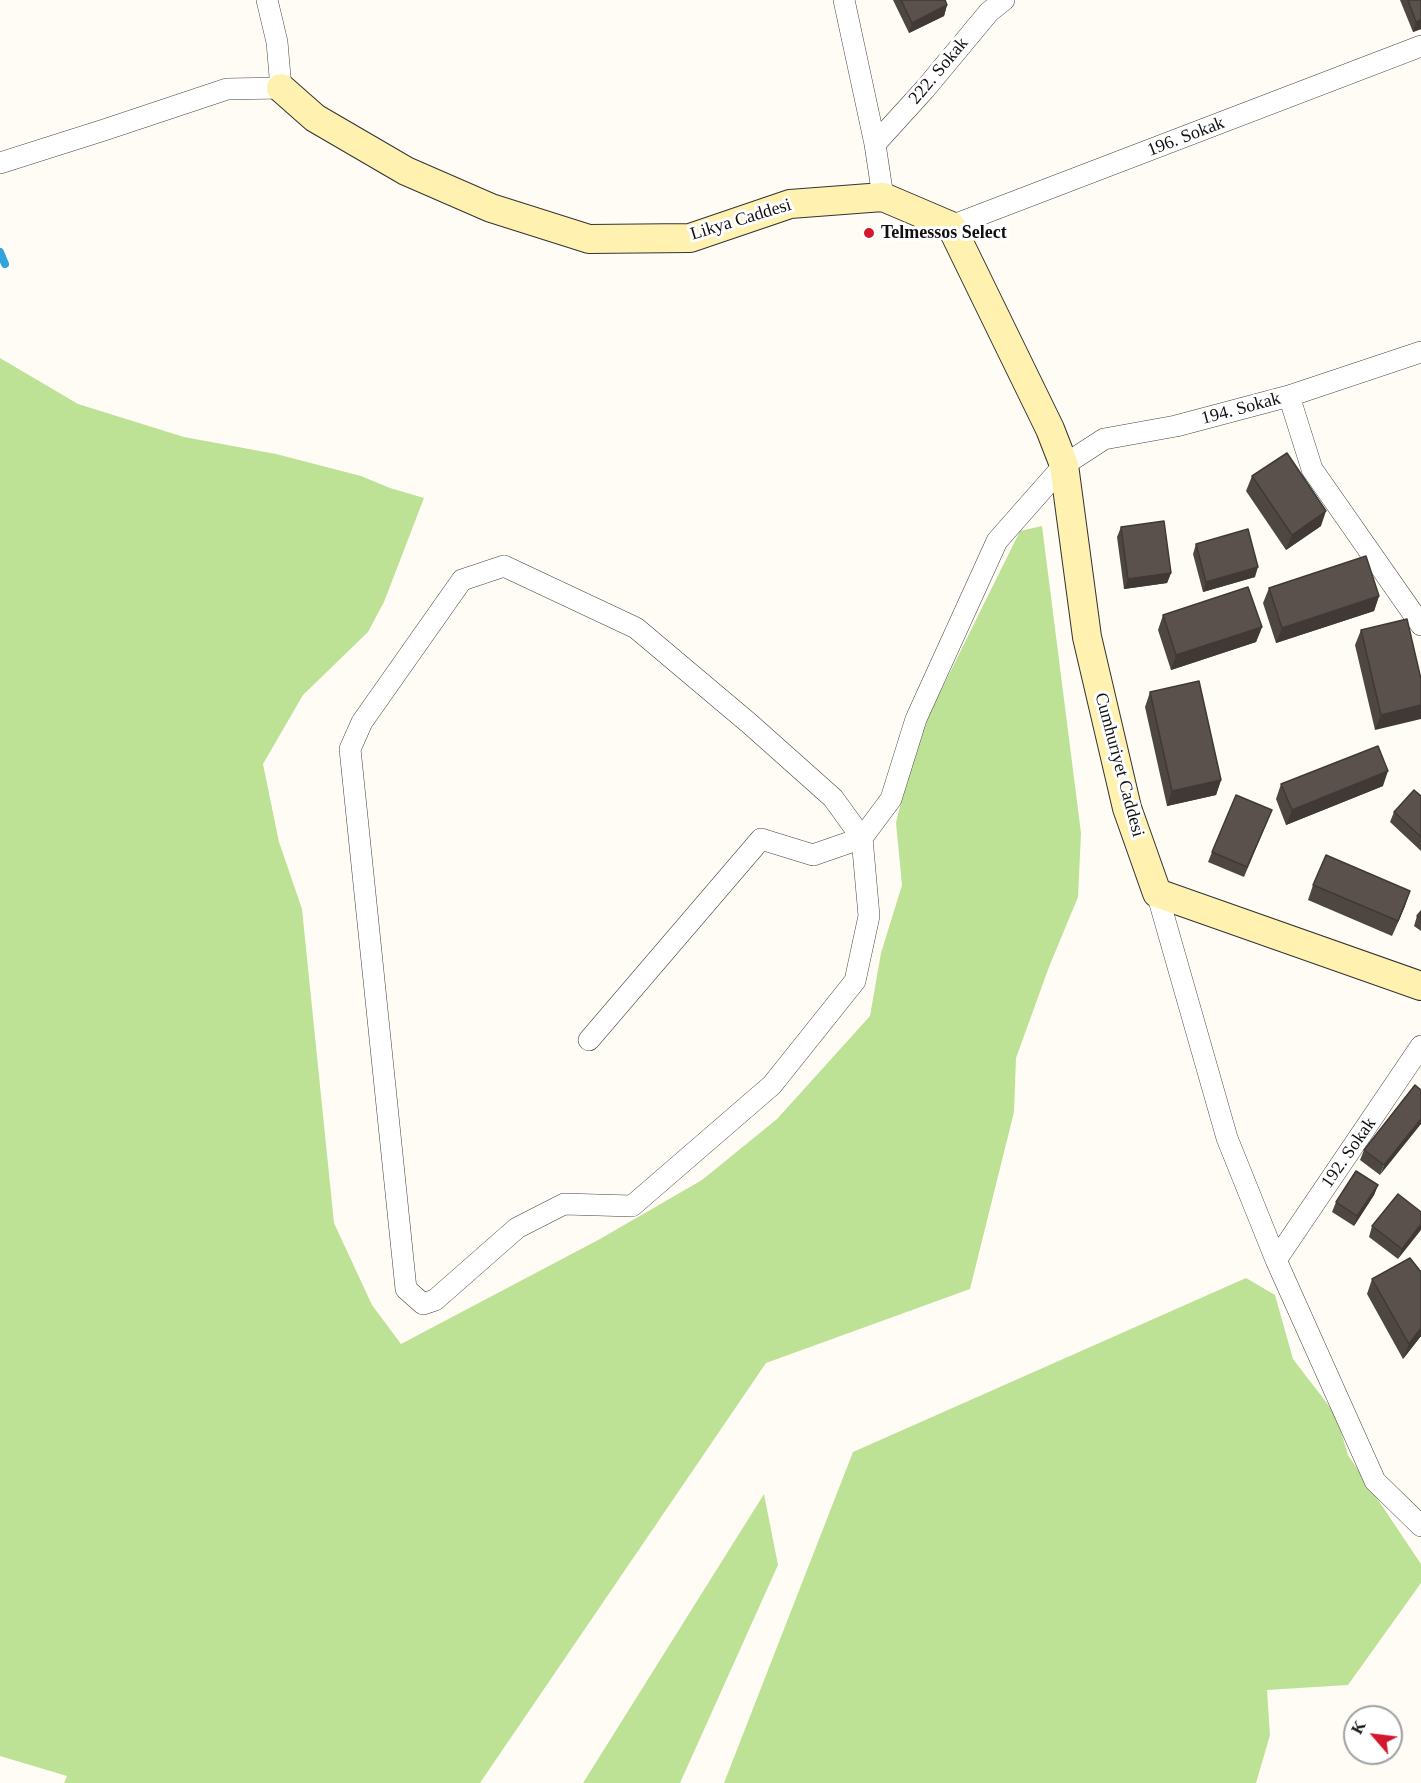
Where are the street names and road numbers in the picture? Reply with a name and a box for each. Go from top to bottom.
street label: 222. Sokak [905,33,973,109]
street label: 196. Sokak [1144,112,1228,162]
street label: Likya Caddesi [688,194,794,246]
street label: 194. Sokak [1199,388,1283,430]
street label: Cumhuriyet Caddesi [1089,690,1149,840]
street label: 192. Sokak [1317,1114,1381,1192]

